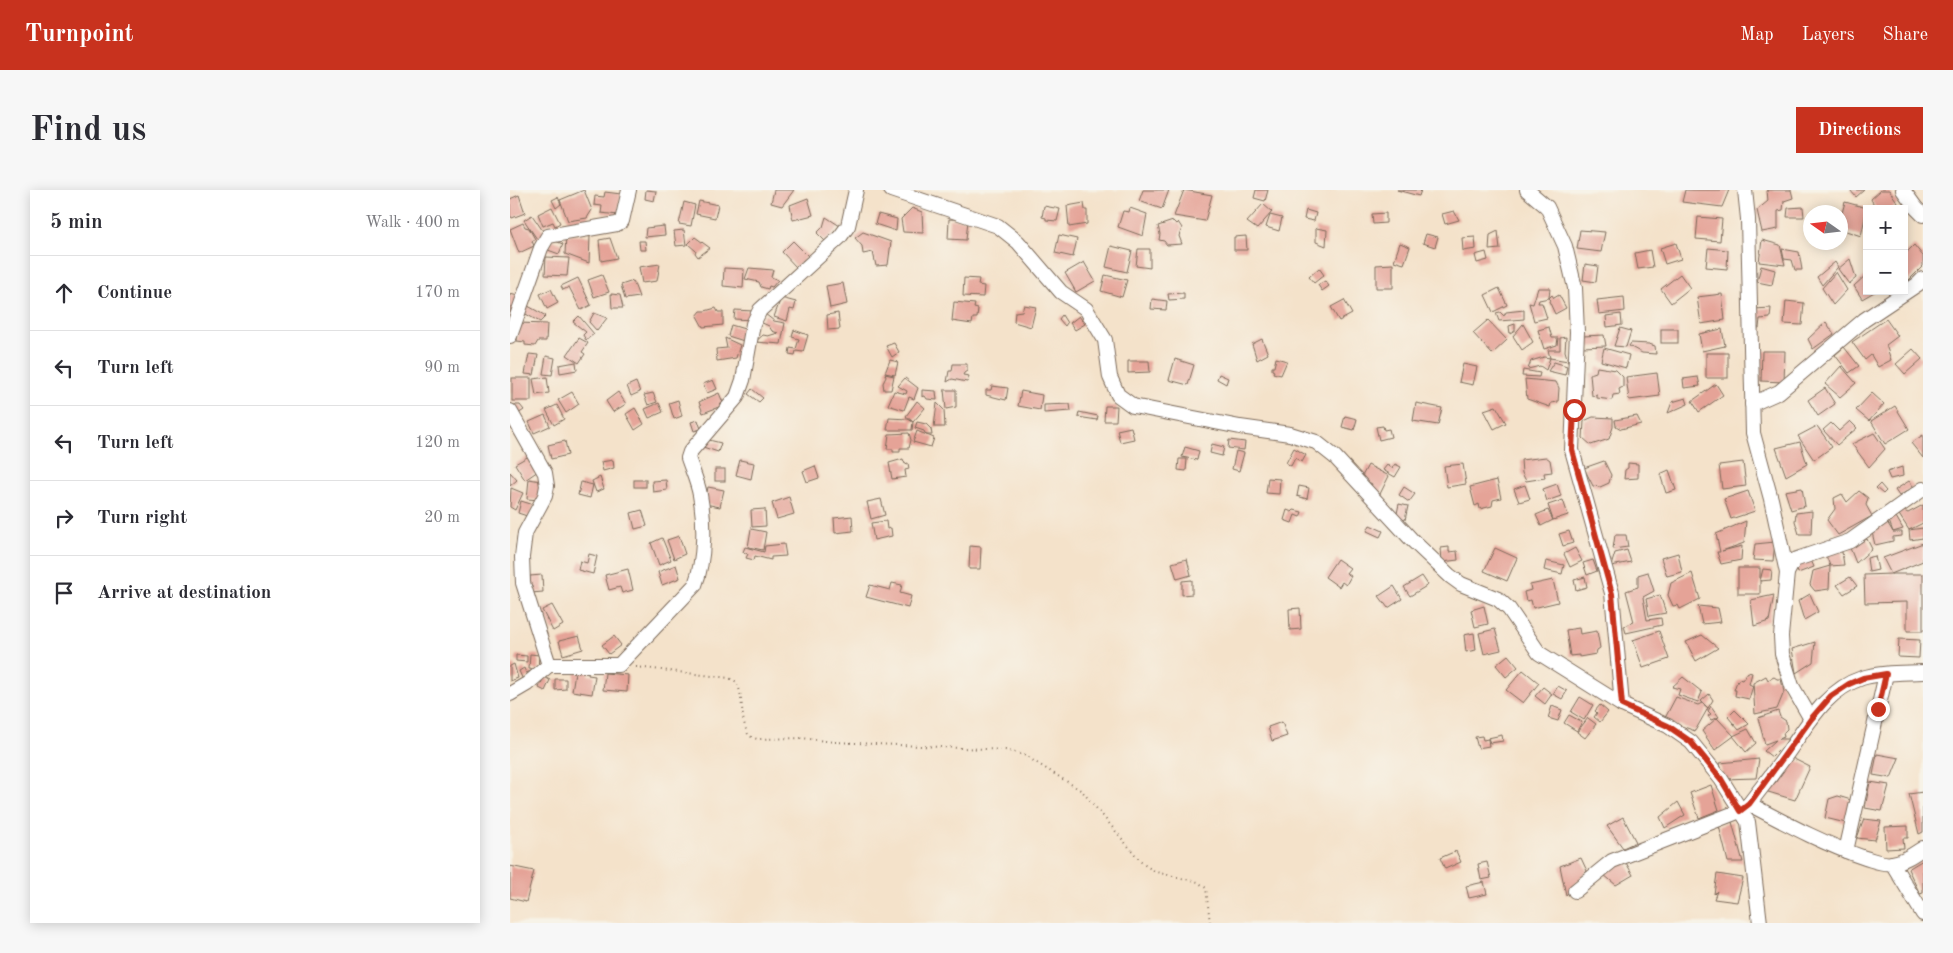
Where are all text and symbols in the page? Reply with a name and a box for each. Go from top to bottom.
text: Turnpoint [25,23,133,47]
text: Map [1740,26,1774,44]
text: Layers [1802,26,1854,44]
text: Share [1882,26,1928,44]
button: Directions [1796,107,1923,153]
text: Find us [30,113,146,148]
north arrow [1803,205,1848,250]
map controls [1863,205,1908,295]
button: + [1863,205,1908,250]
text: 5 min [50,212,103,233]
text: Walk · 400 m [365,215,460,231]
button: − [1863,250,1908,295]
icon: ahead [50,279,78,307]
text: Continue [97,284,172,303]
text: 170 m [415,285,460,301]
icon: left [50,354,78,382]
text: Turn left [97,359,174,378]
text: 90 m [424,360,460,376]
route start [1563,399,1586,422]
icon: left [50,429,78,457]
text: Turn left [97,434,174,453]
text: 120 m [415,435,460,451]
icon: right [50,504,78,532]
text: Turn right [97,509,187,528]
text: 20 m [424,510,460,526]
icon: arrive [50,579,78,607]
text: Arrive at destination [97,584,271,603]
route end [1867,698,1890,721]

